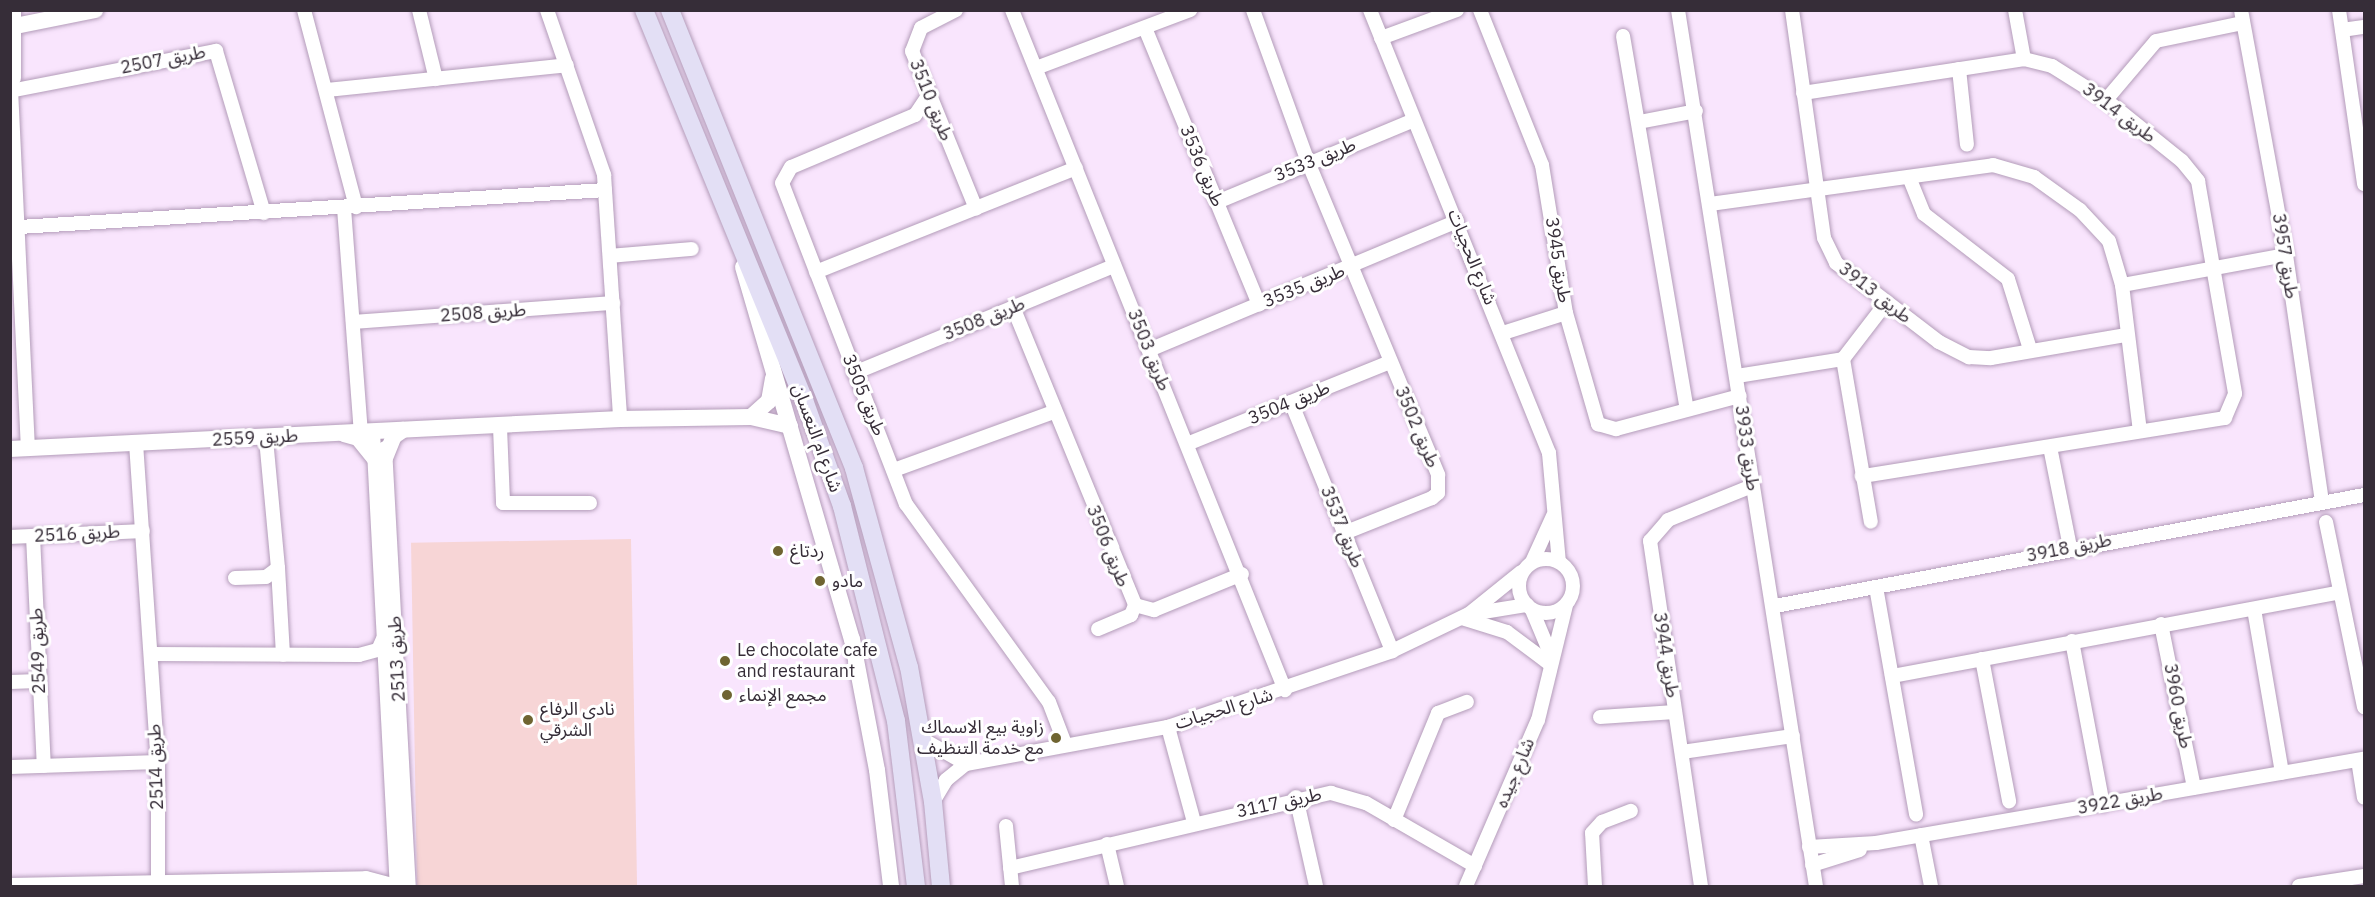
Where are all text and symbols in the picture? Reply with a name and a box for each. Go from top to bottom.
street label: طريق 2507 [119,41,207,79]
street label: طريق 3510 [905,56,957,144]
street label: طريق 3914 [2078,78,2160,148]
street label: طريق 3536 [1175,122,1229,210]
street label: طريق 3533 [1271,134,1359,186]
street label: شارع الحجيات [1443,206,1501,308]
street label: طريق 3957 [2268,212,2302,300]
street label: طريق 3945 [1541,216,1575,304]
street label: طريق 3913 [1834,258,1916,328]
street label: طريق 3535 [1260,260,1348,312]
street label: طريق 3508 [940,293,1028,345]
street label: طريق 2508 [439,299,527,327]
street label: طريق 3503 [1123,306,1175,394]
street label: طريق 3505 [838,351,890,439]
street label: طريق 3504 [1245,377,1333,429]
street label: شارع ام النعسان [787,381,847,495]
street label: طريق 3502 [1390,383,1444,471]
street label: طريق 3933 [1730,404,1764,492]
street label: طريق 2559 [211,425,299,451]
street label: طريق 3537 [1316,483,1368,571]
street label: طريق 3506 [1082,502,1134,590]
street label: طريق 2516 [33,521,121,547]
street label: طريق 3918 [2025,529,2113,567]
place label: ردتاغ [790,540,824,562]
marker: ردتاغ [771,544,785,558]
place label: مادو [832,570,863,592]
marker: مادو [813,574,827,588]
street label: طريق 2549 [26,608,50,694]
street label: طريق 3944 [1649,611,1683,699]
street label: طريق 2513 [384,615,410,703]
place label: Le chocolate cafe and restaurant [737,640,878,682]
marker: Le chocolate cafe and restaurant [718,654,732,668]
street label: طريق 3960 [2159,662,2197,750]
place label: مجمع الإنماء [739,684,827,706]
street label: شارع الحجيات [1173,684,1275,734]
marker: مجمع الإنماء [720,688,734,702]
place label: نادي الرفاع الشرقي [540,699,615,742]
marker: نادي الرفاع الشرقي [521,713,535,727]
place label: زاوية بيع الاسماك مع خدمة التنظيف [917,717,1044,760]
street label: طريق 2514 [144,724,168,810]
marker: زاوية بيع الاسماك مع خدمة التنظيف [1049,731,1063,745]
street label: شارع جيده [1491,735,1539,811]
street label: طريق 3117 [1235,783,1323,823]
street label: طريق 3922 [2076,783,2164,819]

